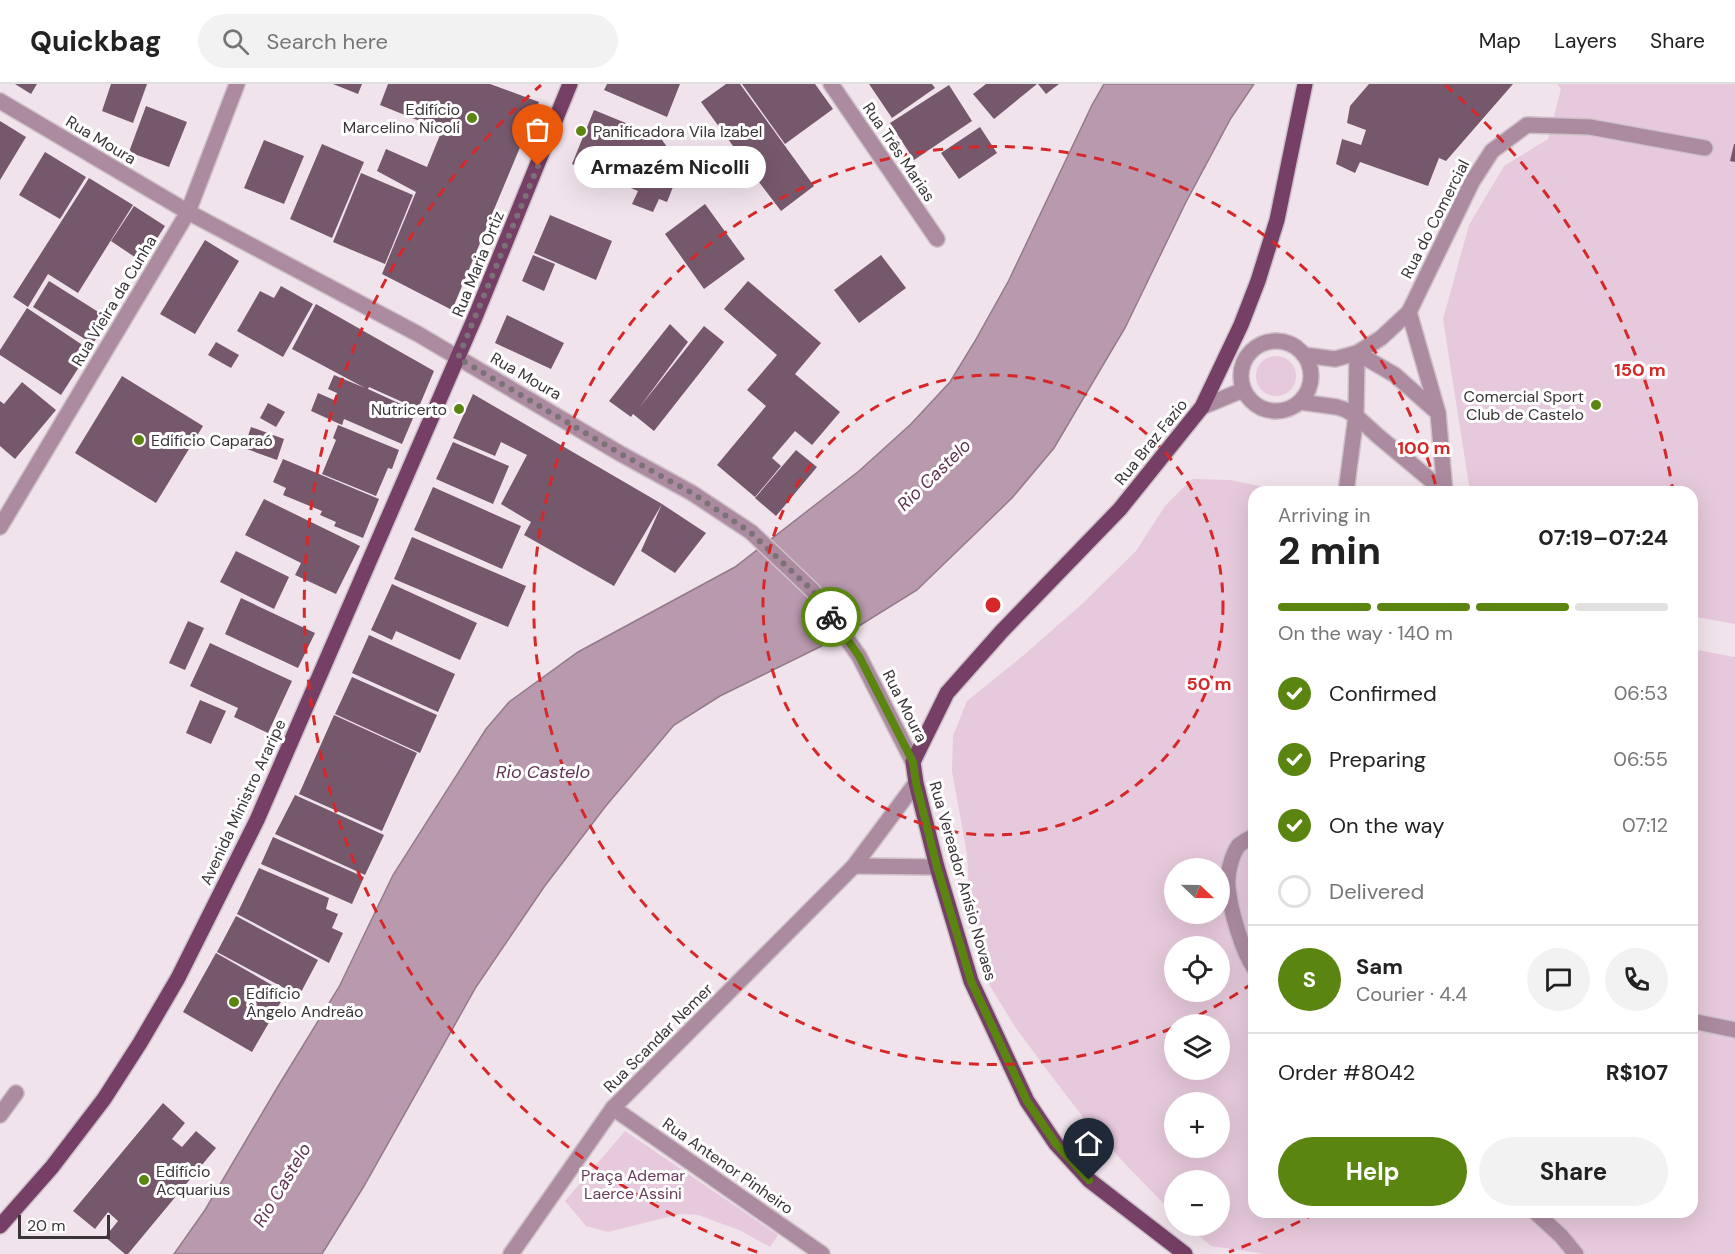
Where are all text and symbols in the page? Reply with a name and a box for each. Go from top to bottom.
search box [198,14,618,68]
text: Quickbag [30,23,162,60]
icon: search [219,25,252,58]
text: Search here [267,27,388,56]
text: Map [1479,27,1521,55]
text: Layers [1554,27,1617,55]
text: Share [1650,27,1705,55]
street label: Rua Três Marias [858,98,940,206]
place label: Edifício Marcelino Nicoli [343,99,460,138]
pin [512,104,563,166]
street label: Rua Moura [62,111,140,169]
marker: Edifício Marcelino Nicoli [465,111,479,125]
icon: bag [521,113,554,146]
place label: Panificadora Vila Izabel [593,121,762,142]
marker: Panificadora Vila Izabel [574,124,588,138]
callout: Armazém Nicolli [574,145,766,187]
text: Armazém Nicolli [591,154,749,180]
street label: Rua do Comercial [1396,156,1474,282]
street label: Rua Maria Ortiz [447,208,509,320]
street label: Rua Vieira da Cunha [67,232,161,370]
street label: Rua Moura [487,347,565,405]
text: 150 m [1614,358,1666,382]
place label: Comercial Sport Club de Castelo [1464,386,1584,425]
street label: Rua Braz Fazio [1110,395,1192,489]
marker: Comercial Sport Club de Castelo [1589,398,1603,412]
place label: Nutricerto [371,399,447,420]
marker: Nutricerto [452,402,466,416]
place label: Edifício Caparaó [151,430,273,451]
marker: Edifício Caparaó [132,433,146,447]
water label: Rio Castelo [892,434,976,516]
text: 100 m [1397,436,1451,460]
text: Arriving in [1278,502,1370,528]
text: 07:19–07:24 [1538,523,1668,552]
text: 2 min [1278,525,1381,576]
courier [801,587,861,647]
centre of rings [983,595,1003,615]
icon: bike [815,601,848,634]
text: On the way · 140 m [1278,620,1453,646]
street label: Rua Moura [878,666,932,746]
text: 50 m [1186,672,1232,696]
icon: check [1278,677,1311,710]
text: Confirmed [1329,679,1437,708]
text: 06:53 [1614,680,1668,706]
street label: Avenida Ministro Araripe [195,716,291,888]
icon: check [1278,743,1311,776]
text: Preparing [1329,745,1426,774]
text: 06:55 [1613,746,1668,772]
water label: Rio Castelo [496,760,590,784]
street label: Rua Vereador Anísio Novaes [924,779,1002,983]
icon: check [1278,809,1311,842]
text: On the way [1329,811,1444,840]
text: 07:12 [1622,812,1668,838]
north arrow [1164,858,1230,924]
map controls [1164,858,1230,1236]
text: Delivered [1329,877,1424,906]
button: locate [1164,936,1230,1002]
button: chat [1527,948,1590,1011]
button: phone [1605,948,1668,1011]
text: Sam [1356,952,1403,981]
text: S [1303,965,1316,994]
street label: Rua Scandar Nemer [599,979,717,1097]
text: Courier · 4.4 [1356,981,1467,1007]
place label: Edifício Ângelo Andreão [246,983,364,1022]
marker: Edifício Ângelo Andreão [227,995,241,1009]
button: layers [1164,1014,1230,1080]
text: Order #8042 [1278,1058,1415,1087]
text: R$107 [1606,1058,1668,1087]
button: + [1164,1092,1230,1158]
street label: Rua Antenor Pinheiro [659,1113,797,1219]
pin [1063,1118,1114,1180]
icon: home [1072,1127,1105,1160]
button: Help [1278,1137,1467,1206]
button: Share [1479,1137,1668,1206]
water label: Rio Castelo [247,1138,317,1232]
place label: Edifício Acquarius [156,1161,230,1200]
park label: Praça Ademar Laerce Assini [581,1165,685,1204]
button: − [1164,1170,1230,1236]
marker: Edifício Acquarius [137,1173,151,1187]
scale bar [18,1212,110,1240]
text: 20 m [27,1215,66,1236]

